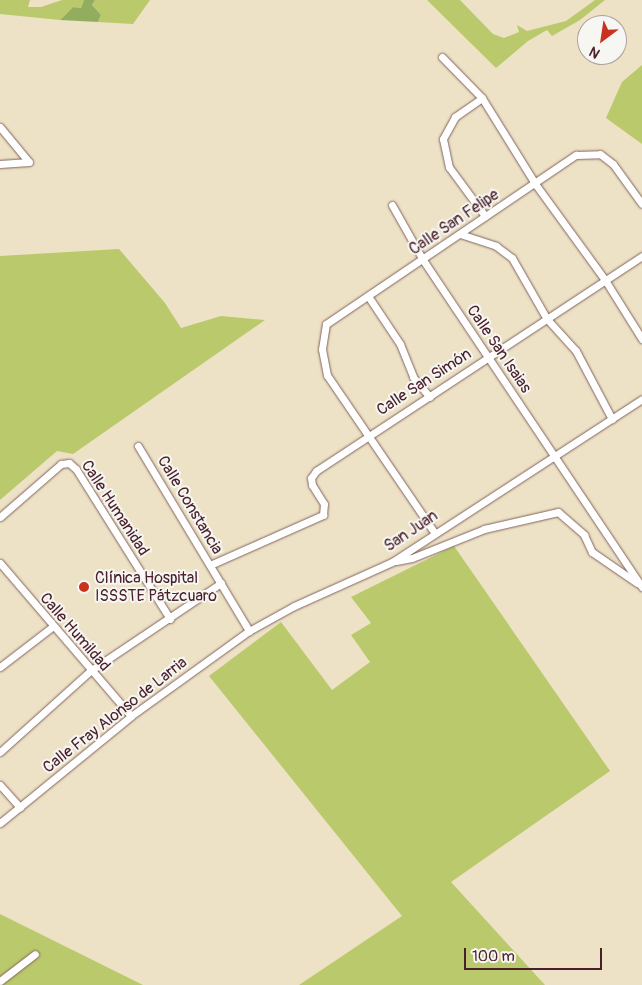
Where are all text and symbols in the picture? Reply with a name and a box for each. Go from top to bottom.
north arrow [577,15,627,65]
text: N [586,43,603,62]
street label: Calle San Felipe [405,185,503,259]
street label: Calle San Isaias [463,301,535,397]
street label: Calle San Simón [373,344,475,420]
street label: Calle Constancia [153,452,227,558]
street label: Calle Humanidad [77,457,153,559]
street label: San Juan [381,506,441,556]
place label: Clínica Hospital ISSSTE Pátzcuaro [95,568,217,606]
marker: Clínica Hospital ISSSTE Pátzcuaro [77,580,91,594]
street label: Calle Humildad [36,589,114,675]
street label: Calle Fray Alonso de Larria [39,653,191,777]
scale bar [467,938,604,970]
text: 100 m [472,947,515,966]

